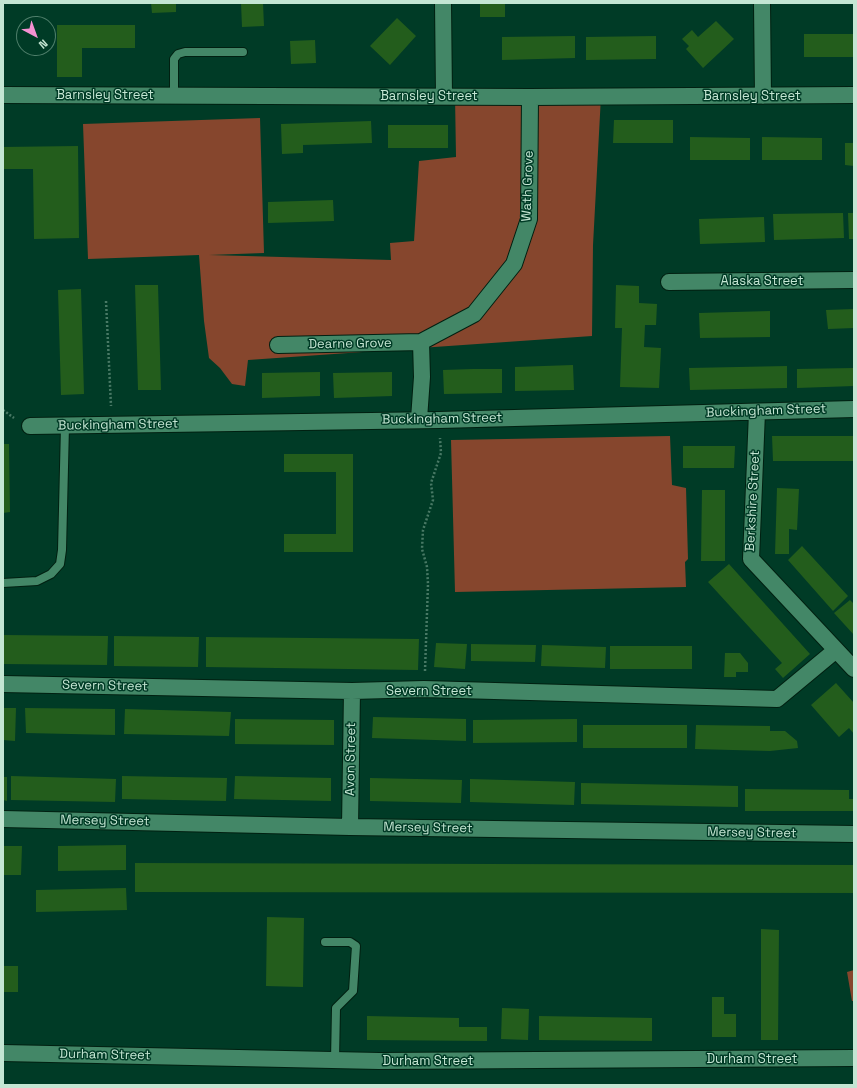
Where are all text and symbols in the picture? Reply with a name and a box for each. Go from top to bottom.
north arrow [16,16,56,56]
text: N [36,37,51,52]
street label: Barnsley Street [56,87,154,103]
street label: Barnsley Street [380,88,478,104]
street label: Barnsley Street [703,88,801,104]
street label: Wath Grove [519,150,537,222]
street label: Alaska Street [720,273,804,289]
street label: Dearne Grove [308,335,392,353]
street label: Buckingham Street [706,401,826,421]
street label: Buckingham Street [382,410,502,428]
street label: Buckingham Street [58,416,178,434]
street label: Berkshire Street [743,450,763,552]
street label: Severn Street [62,677,148,695]
street label: Severn Street [386,683,472,699]
street label: Avon Street [343,722,359,796]
street label: Mersey Street [60,812,150,830]
street label: Mersey Street [383,819,473,837]
street label: Mersey Street [707,824,797,842]
street label: Durham Street [59,1046,151,1064]
street label: Durham Street [706,1051,798,1067]
street label: Durham Street [382,1053,474,1069]

